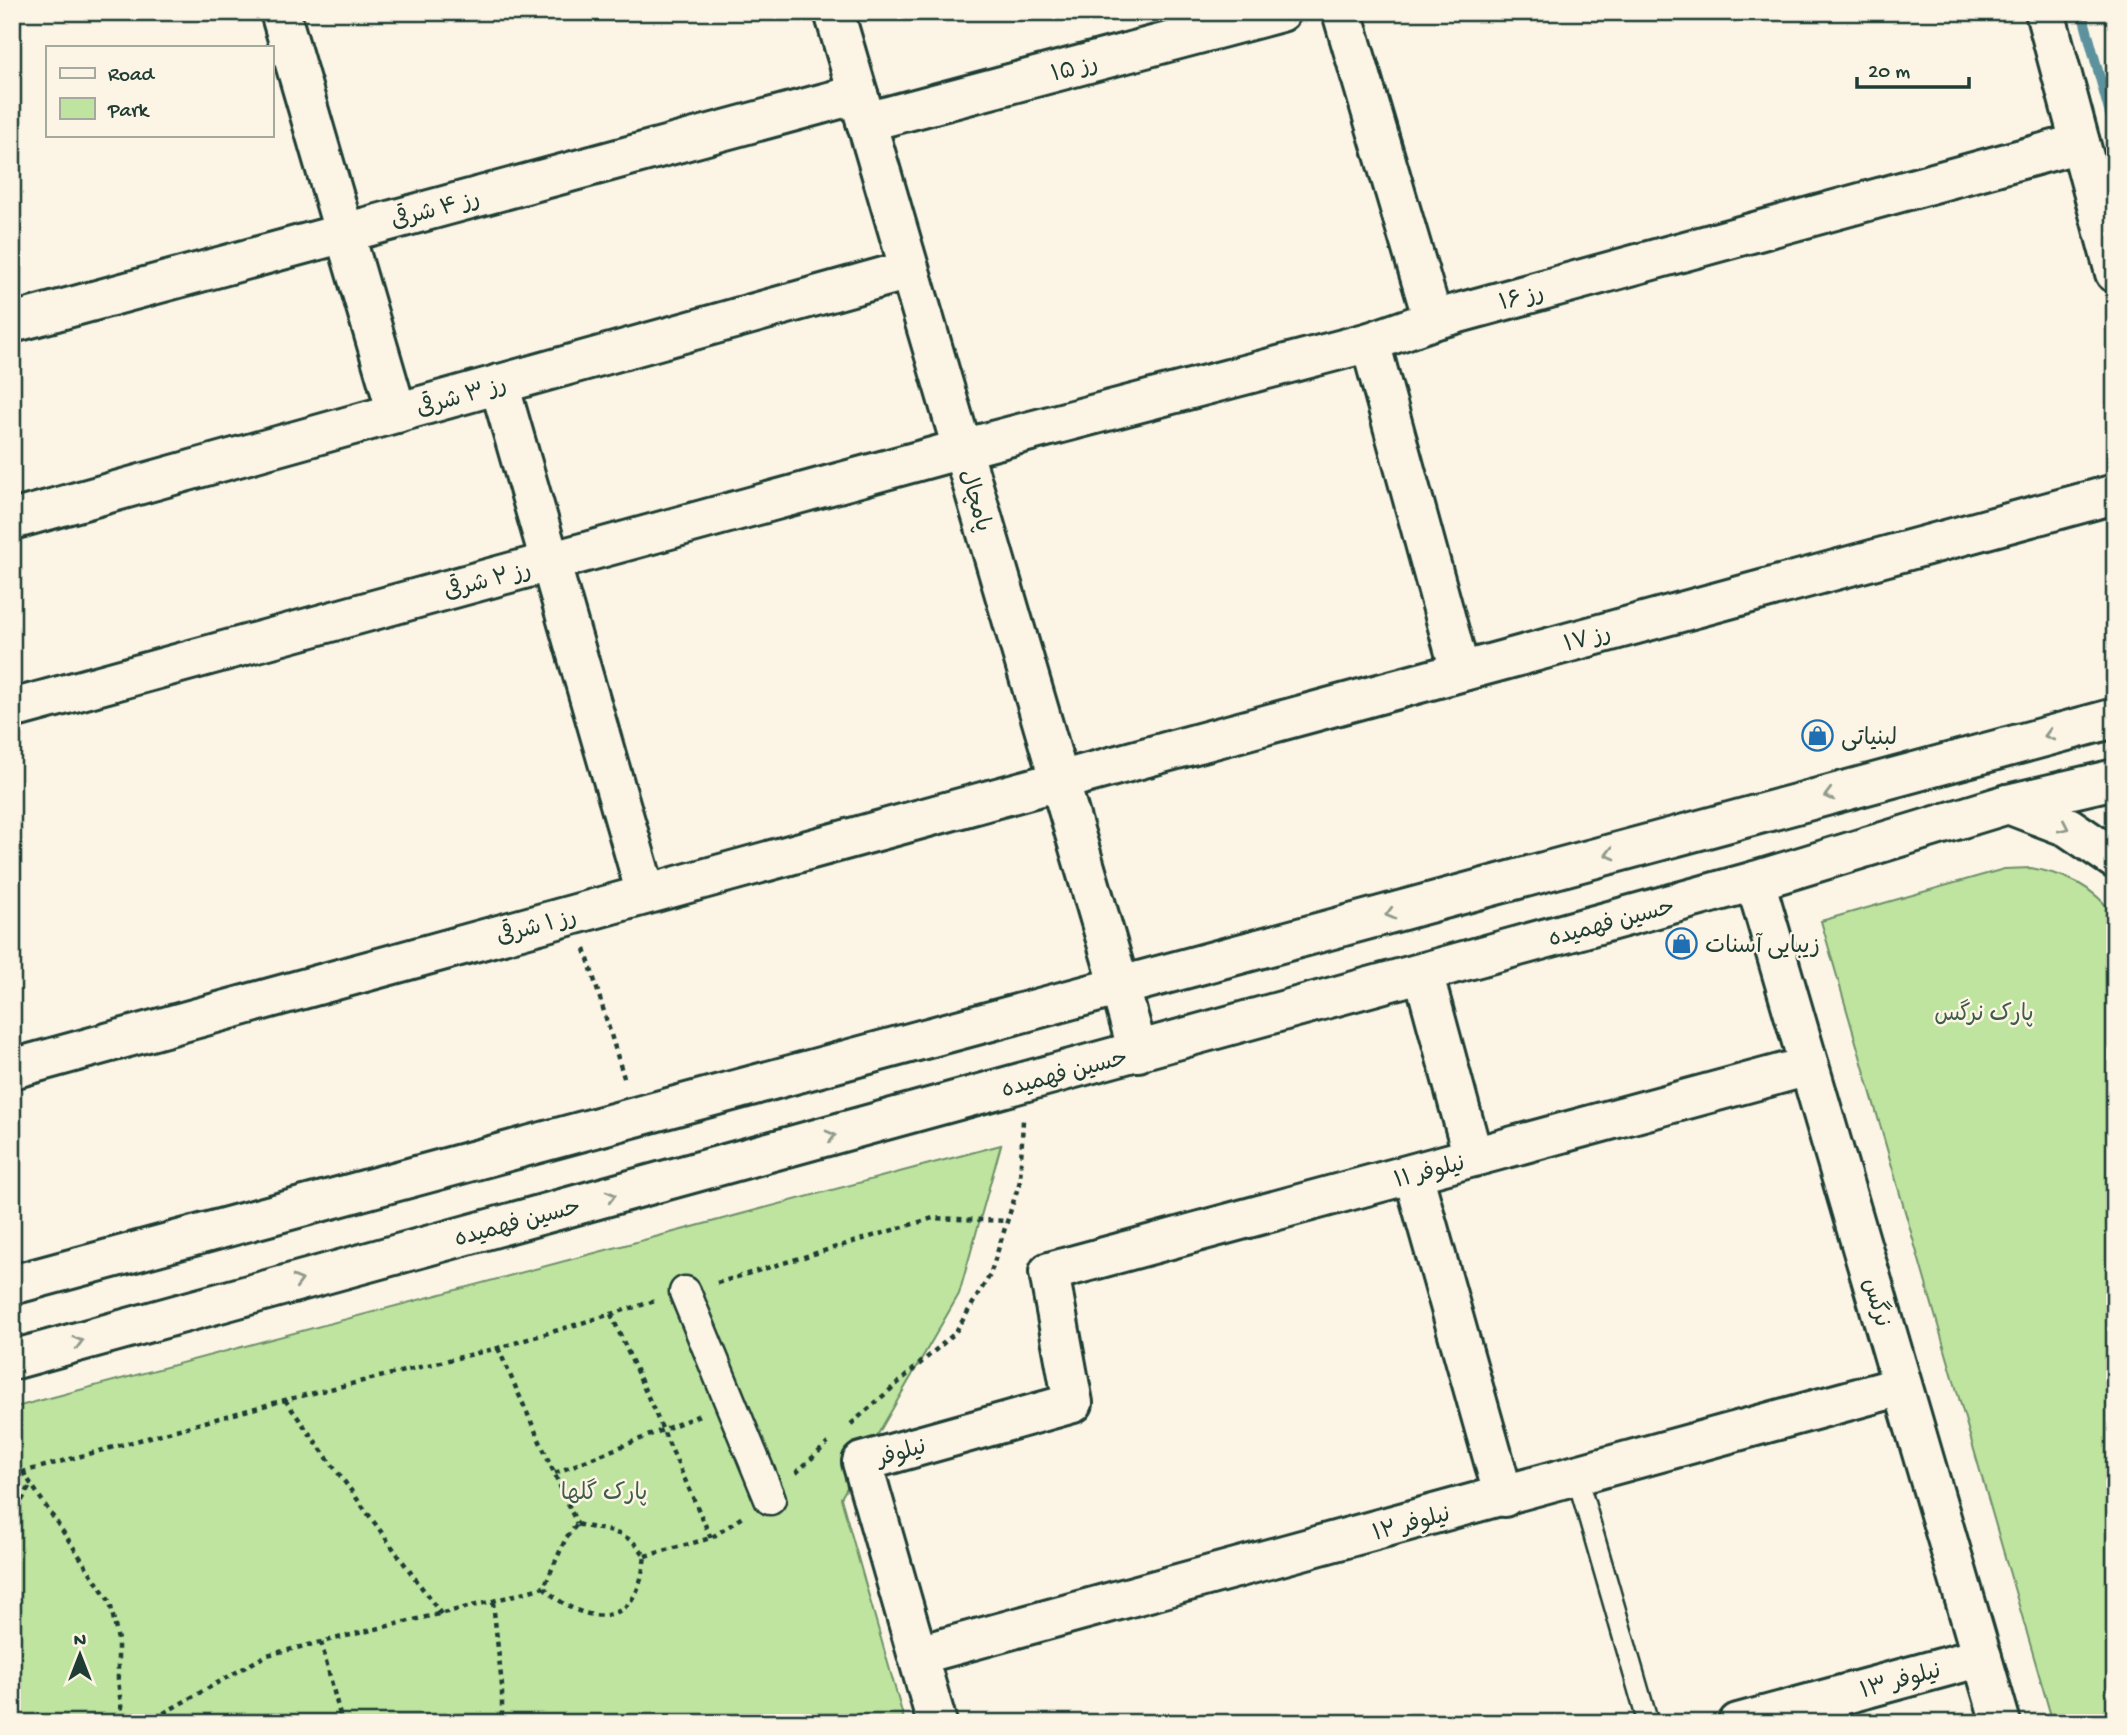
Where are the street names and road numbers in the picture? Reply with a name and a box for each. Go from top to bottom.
street label: رز ۱۵ [1049,51,1101,90]
street label: رز ۴ شرقی [387,183,483,236]
street label: رز ۱۶ [1497,280,1547,318]
street label: رز ۳ شرقی [413,369,510,424]
street label: پامچال [952,467,995,535]
street label: رز ۲ شرقی [440,554,534,607]
street label: رز ۱۷ [1561,621,1614,660]
street label: حسین فهمیده [1546,895,1678,954]
street label: رز ۱ شرقی [493,901,580,952]
street label: حسین فهمیده [999,1046,1131,1105]
street label: نیلوفر ۱۱ [1392,1151,1468,1196]
street label: حسین فهمیده [452,1195,584,1254]
street label: نرگس [1855,1275,1897,1330]
street label: نیلوفر [872,1435,930,1475]
street label: نیلوفر ۱۲ [1370,1502,1454,1549]
street label: نیلوفر ۱۳ [1858,1659,1944,1706]

